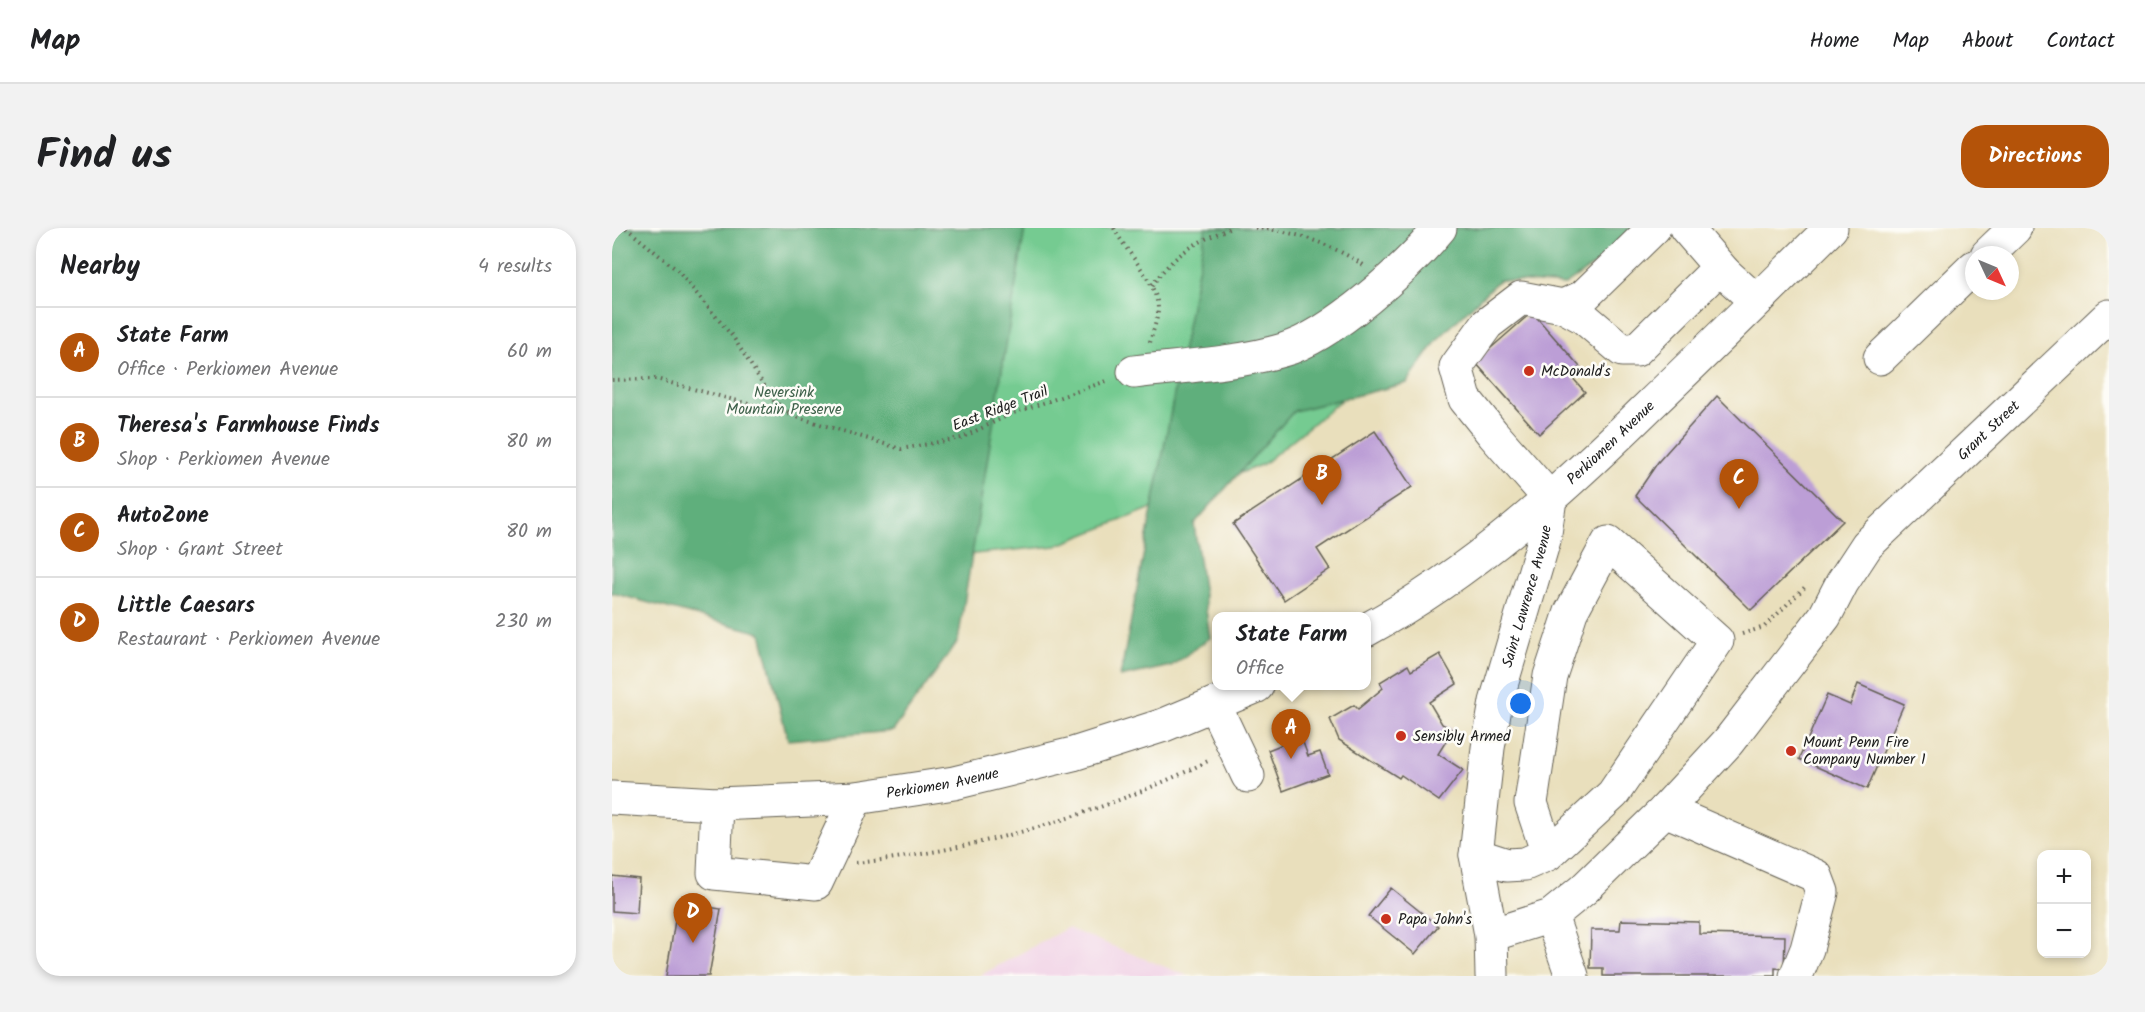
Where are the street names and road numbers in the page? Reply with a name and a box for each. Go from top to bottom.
street label: East Ridge Trail [949,380,1052,438]
street label: Perkiomen Avenue [1561,395,1661,491]
street label: Grant Street [1952,395,2026,467]
street label: Saint Lawrence Avenue [1496,523,1559,671]
street label: Perkiomen Avenue [885,761,1002,806]

